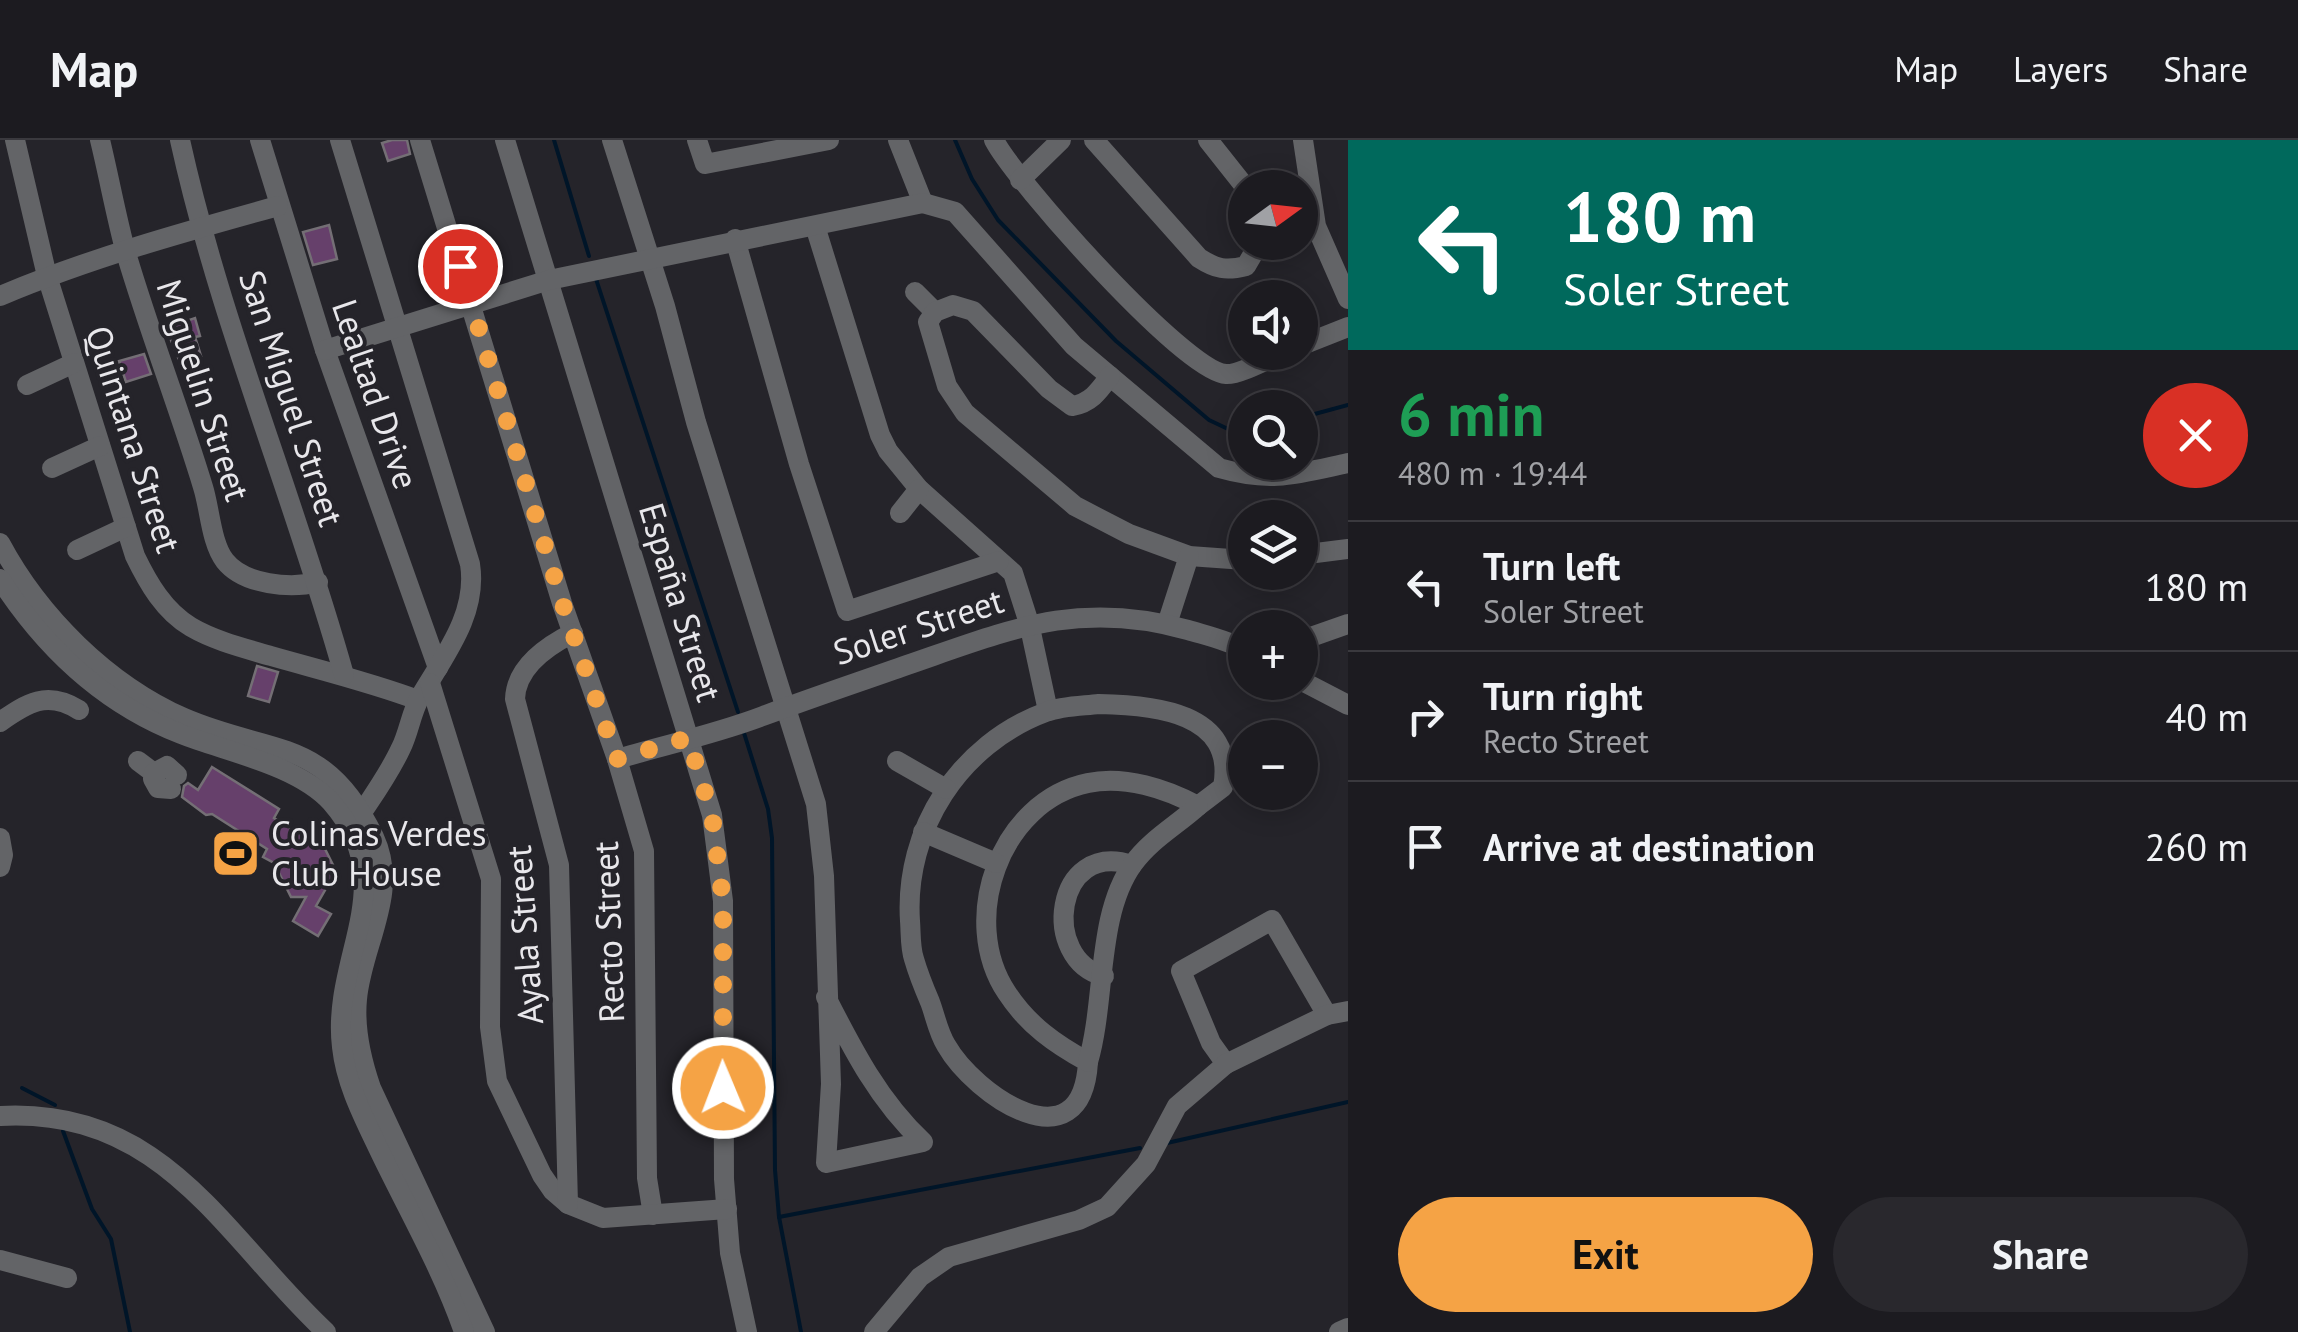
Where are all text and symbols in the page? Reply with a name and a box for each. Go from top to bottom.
text: Map [50,38,138,100]
text: Map [1894,46,1958,92]
text: Layers [2013,46,2108,92]
text: Share [2163,46,2248,92]
north arrow [1228,170,1318,260]
map controls [1228,170,1318,810]
text: 180 m [1563,171,1756,261]
icon: left [1398,180,1528,310]
pin [418,224,503,309]
icon: arrive [433,239,488,294]
text: Soler Street [1563,259,1789,317]
street label: San Miguel Street [229,264,355,532]
street label: Miguelin Street [147,274,261,507]
button: sound [1228,280,1318,370]
street label: Lealtad Drive [322,293,430,495]
street label: Quintana Street [76,320,192,558]
text: 6 min [1398,375,1544,453]
button: close [2143,383,2248,488]
button: search [1228,390,1318,480]
text: 480 m · 19:44 [1398,452,1587,494]
street label: España Street [629,497,733,707]
button: layers [1228,500,1318,590]
text: Turn left [1483,541,1620,590]
icon: left [1398,559,1453,614]
text: 180 m [2145,562,2248,611]
street label: Soler Street [827,577,1009,675]
text: Soler Street [1483,590,1644,632]
button: + [1228,610,1318,700]
text: Turn right [1483,671,1643,720]
icon: right [1398,689,1453,744]
text: 40 m [2166,692,2248,741]
button: − [1228,720,1318,810]
text: Recto Street [1483,720,1649,762]
place label: Colinas Verdes Club House [271,810,487,896]
icon: arrive [1398,819,1453,874]
text: Arrive at destination [1483,822,1815,871]
text: 260 m [2145,822,2248,871]
sports icon: Colinas Verdes Club House [210,827,262,879]
street label: Recto Street [582,840,634,1023]
street label: Ayala Street [495,844,553,1026]
position arrow [671,1036,775,1140]
button: Exit [1398,1197,1813,1312]
button: Share [1833,1197,2248,1312]

